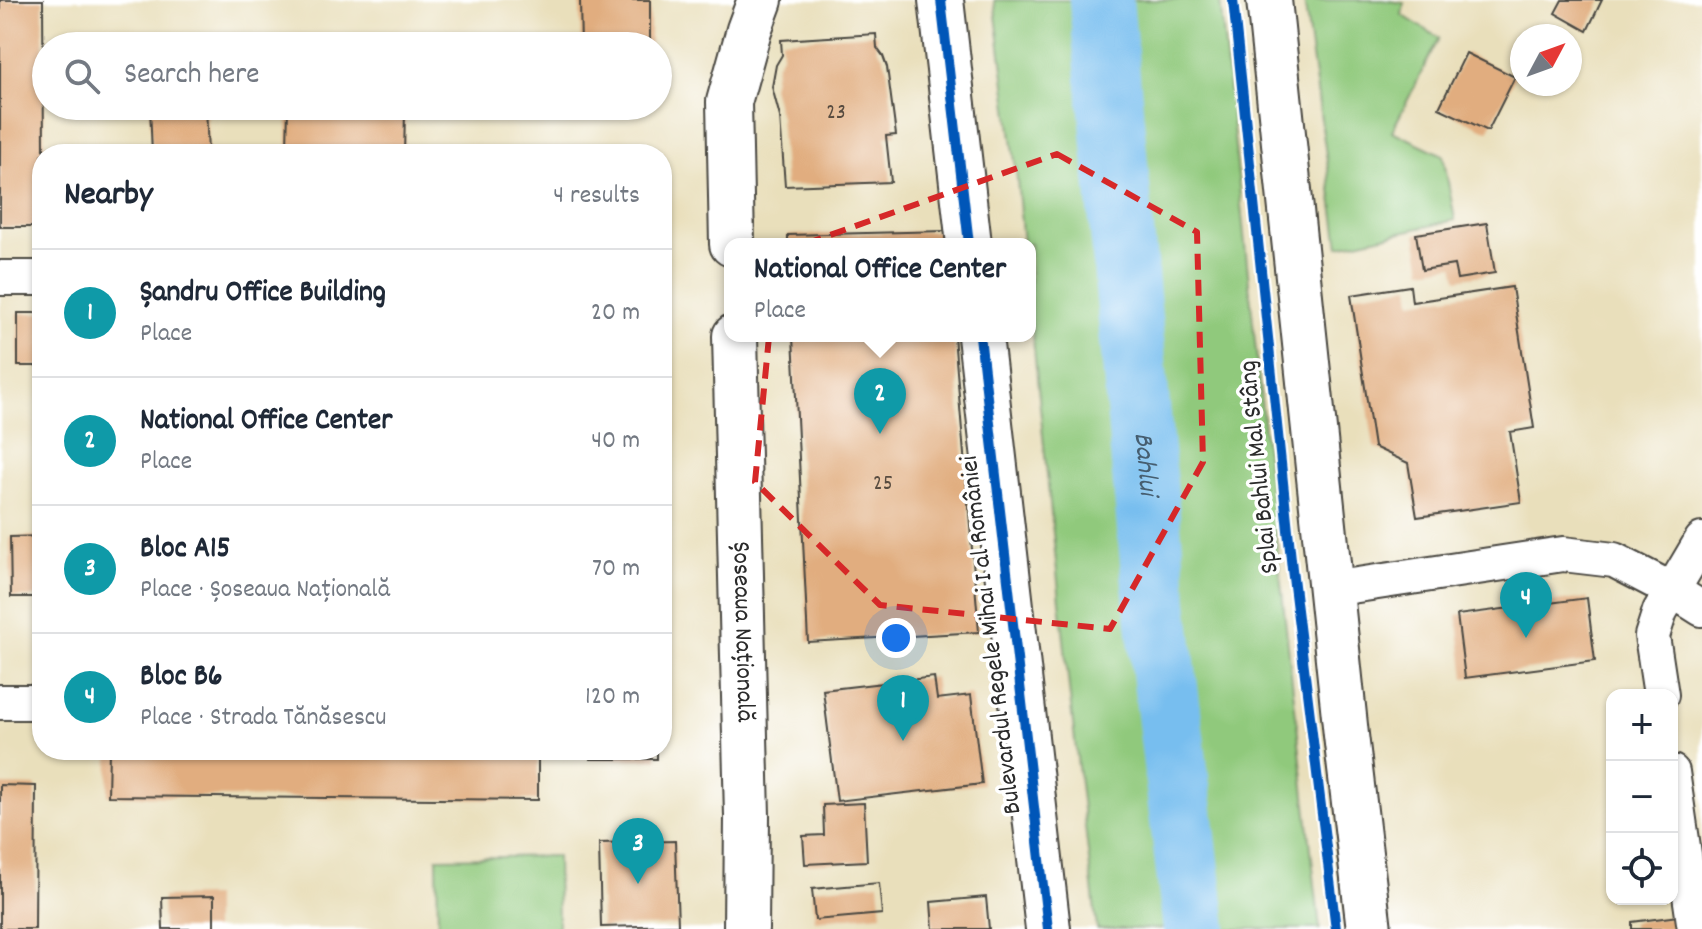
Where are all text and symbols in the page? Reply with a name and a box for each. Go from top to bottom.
north arrow [1510,24,1582,96]
search box [32,32,672,120]
icon: search [60,54,104,98]
text: Search here [124,55,260,98]
house number: 23 [826,98,846,129]
text: Nearby [64,172,153,221]
text: 4 results [553,178,640,215]
popup [724,238,1036,342]
text: National Office Center [754,250,1006,293]
text: Șandru Office Building [140,273,386,316]
text: Place [754,293,806,330]
text: 1 [87,295,93,332]
text: 20 m [591,295,640,332]
text: Place [140,316,192,353]
street label: Splai Bahlui Mal Stâng [1230,359,1290,575]
pin: 2 [854,368,906,434]
text: National Office Center [140,401,392,444]
text: 2 [84,423,96,460]
text: 40 m [591,423,640,460]
water label: Bahlui [1120,431,1166,501]
text: Place [140,444,192,481]
street label: Bulevardul Regele Mihai I al României [952,453,1032,816]
house number: 25 [873,469,893,500]
text: Bloc A15 [140,529,230,572]
street label: Șoseaua Națională [722,541,763,723]
text: 3 [84,551,96,588]
text: 70 m [592,551,640,588]
text: Place · Șoseaua Națională [140,572,390,609]
pin: 4 [1500,572,1552,638]
your location [876,618,916,658]
text: Bloc B6 [140,657,223,700]
pin: 1 [877,675,929,741]
text: 4 [85,679,95,716]
text: 120 m [585,679,640,716]
map controls [1606,689,1678,905]
button: + [1606,689,1678,761]
text: Place · Strada Tănăsescu [140,700,387,737]
button: − [1606,761,1678,833]
pin: 3 [612,818,664,884]
button: locate [1606,833,1678,905]

